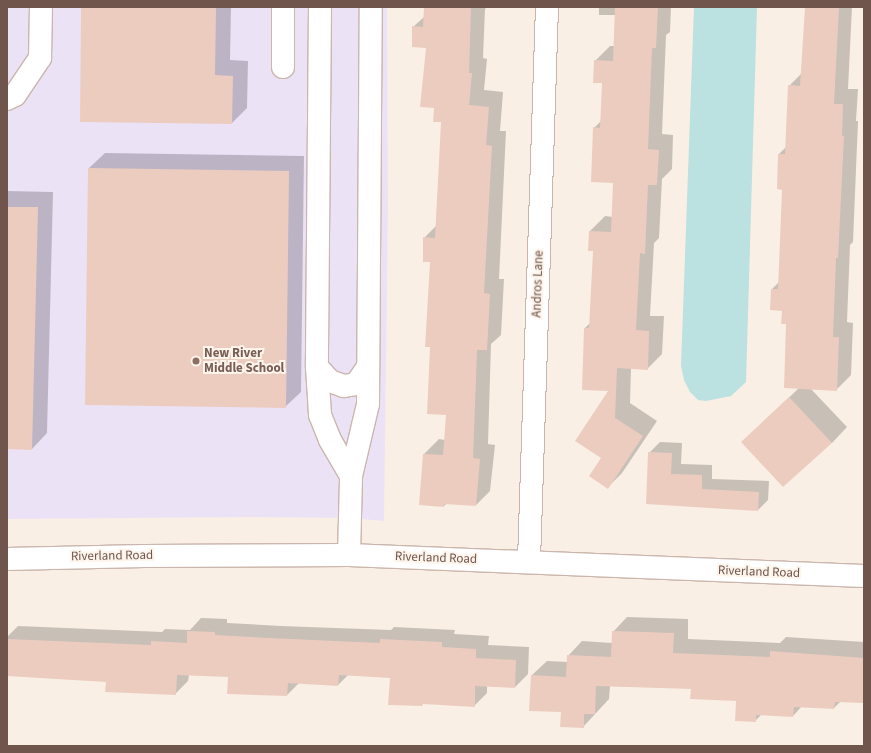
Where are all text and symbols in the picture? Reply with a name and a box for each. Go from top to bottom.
street label: Andros Lane [529,250,547,318]
place label: New River Middle School [204,346,284,377]
marker: New River Middle School [191,356,201,366]
street label: Riverland Road [71,547,153,565]
street label: Riverland Road [395,549,477,567]
street label: Riverland Road [718,563,800,581]

